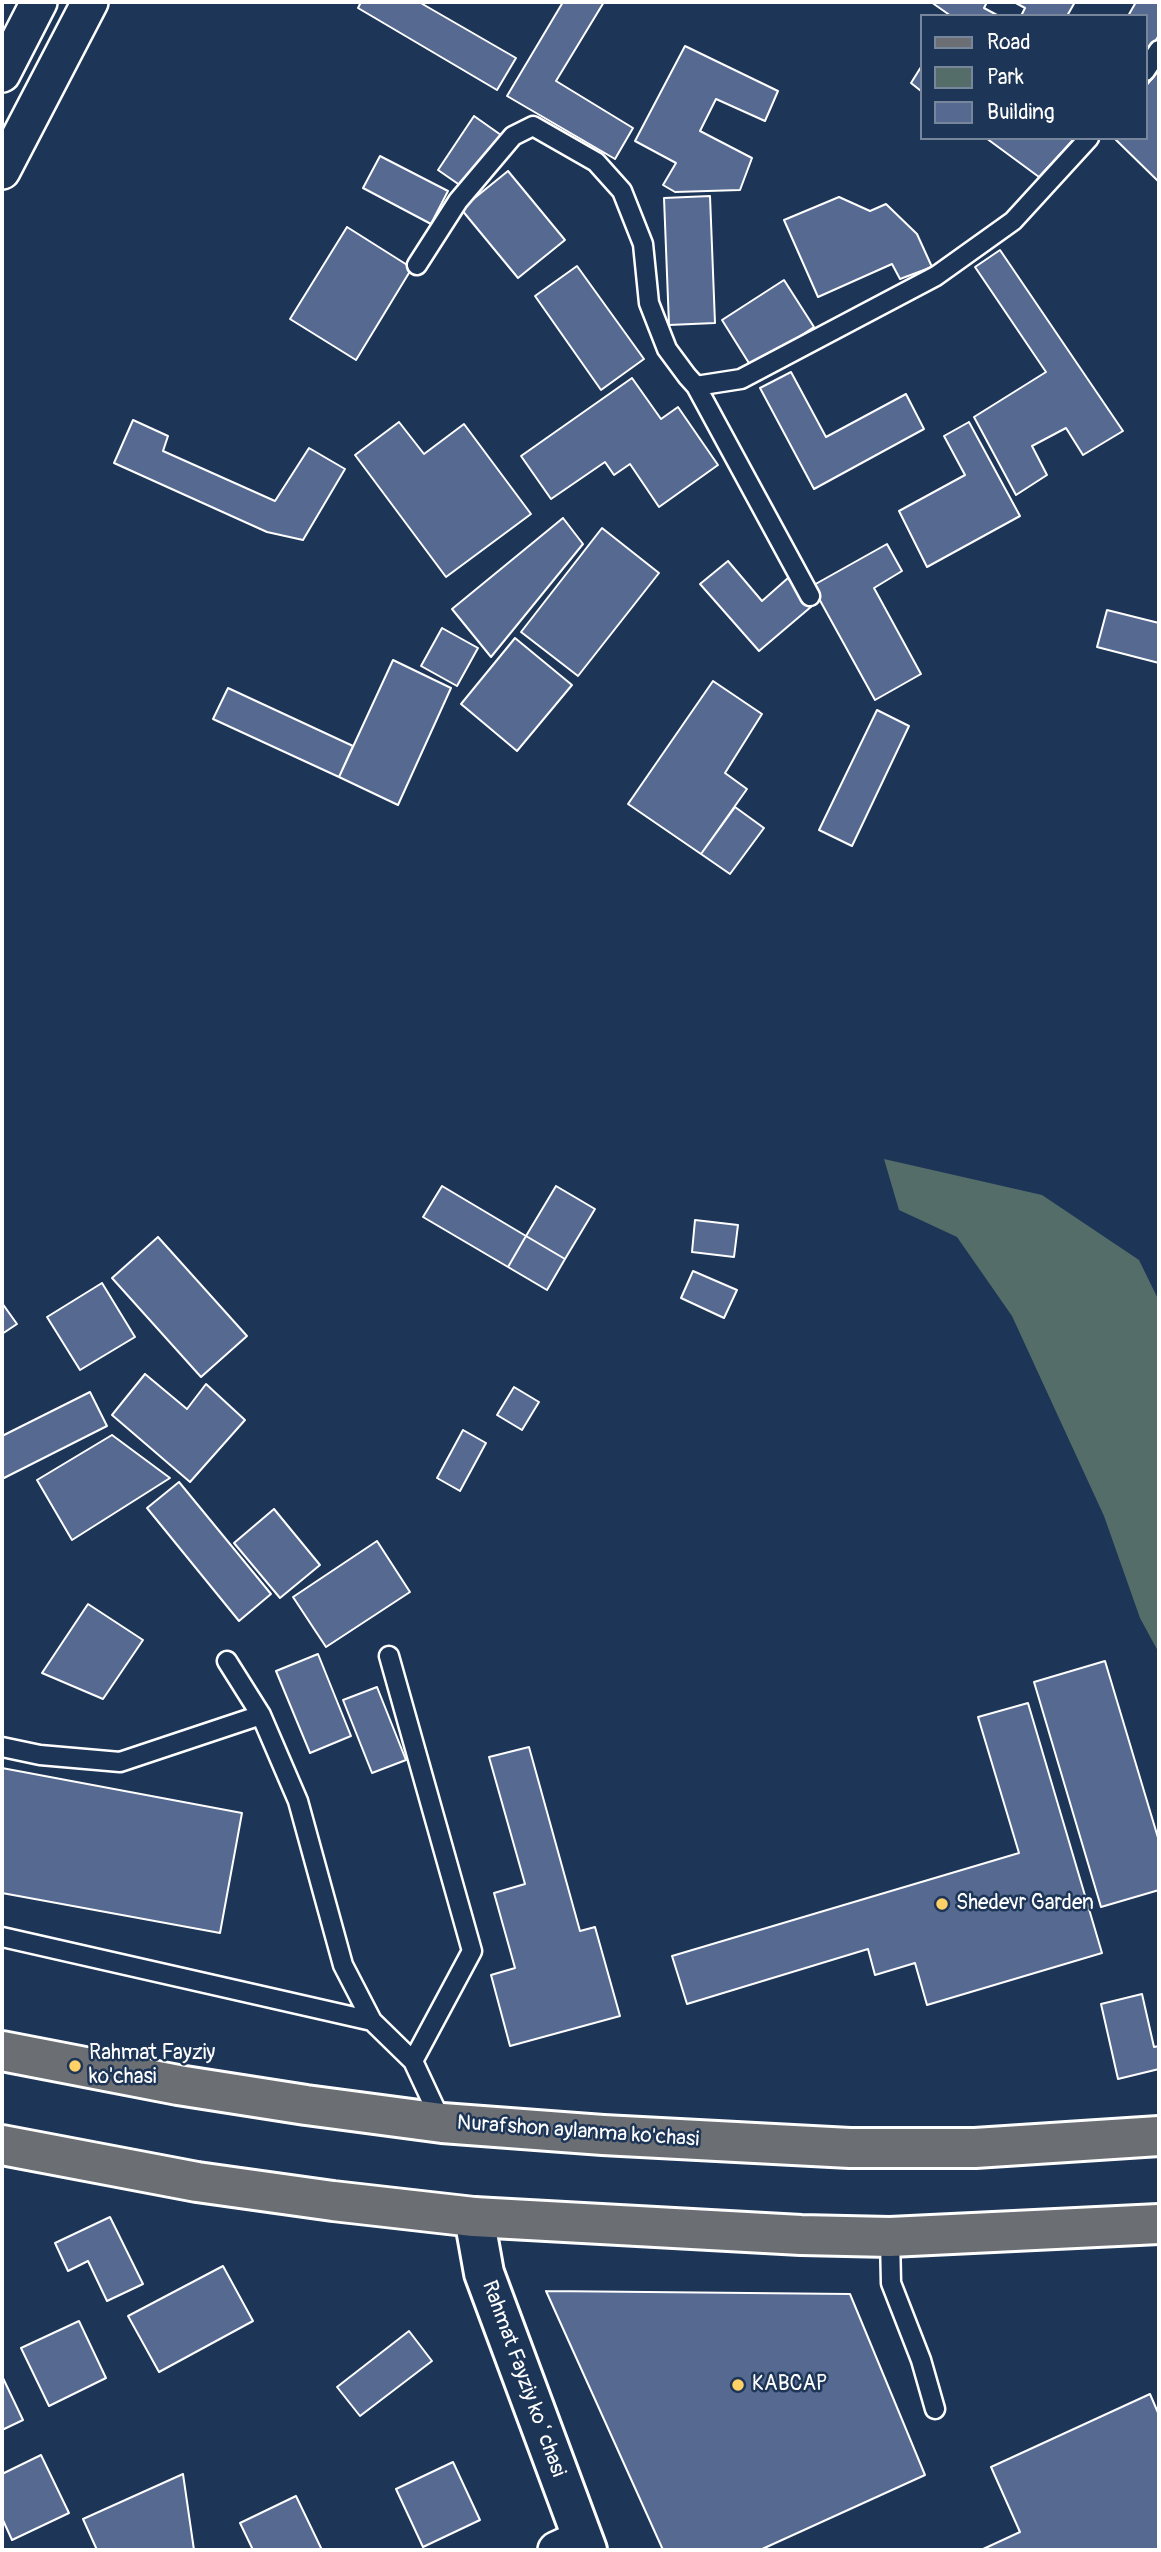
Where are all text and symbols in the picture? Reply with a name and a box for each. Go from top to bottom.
legend [920,14,1147,140]
text: Road [987,29,1031,56]
text: Park [987,64,1024,91]
text: Building [987,99,1054,126]
place label: Shedevr Garden [956,1891,1094,1917]
marker: Shedevr Garden [934,1896,950,1912]
place label: Rahmat Fayziy ko'chasi [89,2041,215,2091]
marker: Rahmat Fayziy ko'chasi [67,2058,83,2074]
street label: Nurafshon aylanma ko'chasi [456,2111,700,2153]
street label: Rahmat Fayziy koʻchasi [476,2277,570,2481]
place label: КАВСАР [752,2372,827,2398]
marker: КАВСАР [730,2377,746,2393]

